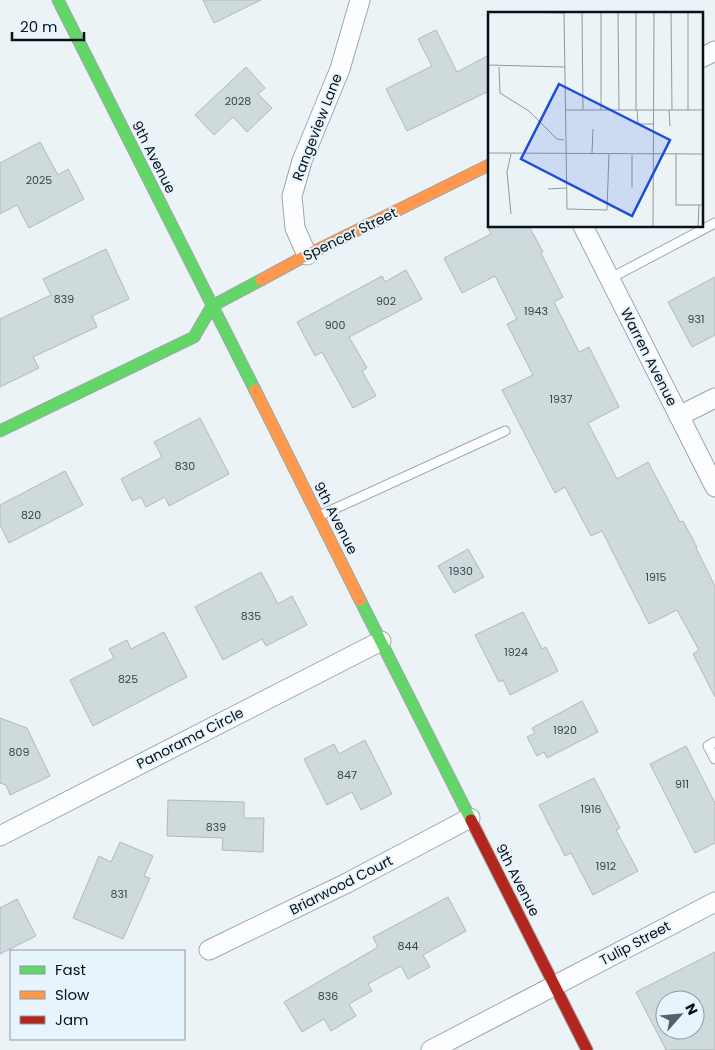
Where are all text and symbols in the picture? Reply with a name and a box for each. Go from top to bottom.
scale bar [12,10,85,42]
inset map [488,12,702,228]
text: 20 m [20,16,58,37]
street label: Rangeview Lane [287,70,347,184]
house number: 2028 [225,93,251,109]
street label: 9th Avenue [127,117,181,197]
house number: 2025 [26,172,52,188]
street label: Spencer Street [300,203,400,265]
house number: 839 [54,291,74,307]
house number: 902 [376,293,396,309]
house number: 1943 [524,303,548,319]
street label: Warren Avenue [616,305,682,410]
house number: 931 [688,311,704,327]
house number: 900 [325,317,345,333]
house number: 1937 [550,391,572,407]
house number: 830 [175,458,195,474]
street label: 9th Avenue [309,478,363,558]
house number: 820 [21,507,41,523]
house number: 1930 [449,563,473,579]
house number: 1915 [646,569,667,585]
house number: 835 [241,608,261,624]
house number: 1924 [504,644,528,660]
house number: 825 [118,671,138,687]
street label: Panorama Circle [133,702,247,774]
house number: 1920 [553,722,577,738]
house number: 809 [9,744,29,760]
house number: 847 [337,767,357,783]
house number: 911 [675,776,689,792]
house number: 1916 [581,801,601,817]
house number: 839 [206,819,226,835]
street label: 9th Avenue [491,840,545,920]
street label: Briarwood Court [286,850,396,920]
house number: 1912 [596,858,616,874]
house number: 831 [111,886,127,902]
street label: Tulip Street [596,916,674,970]
house number: 844 [398,938,418,954]
legend [10,950,185,1040]
text: Fast [55,959,86,980]
text: Slow [55,984,90,1005]
house number: 836 [318,988,338,1004]
north arrow [655,990,705,1040]
text: N [680,1000,703,1018]
text: Jam [55,1009,89,1030]

